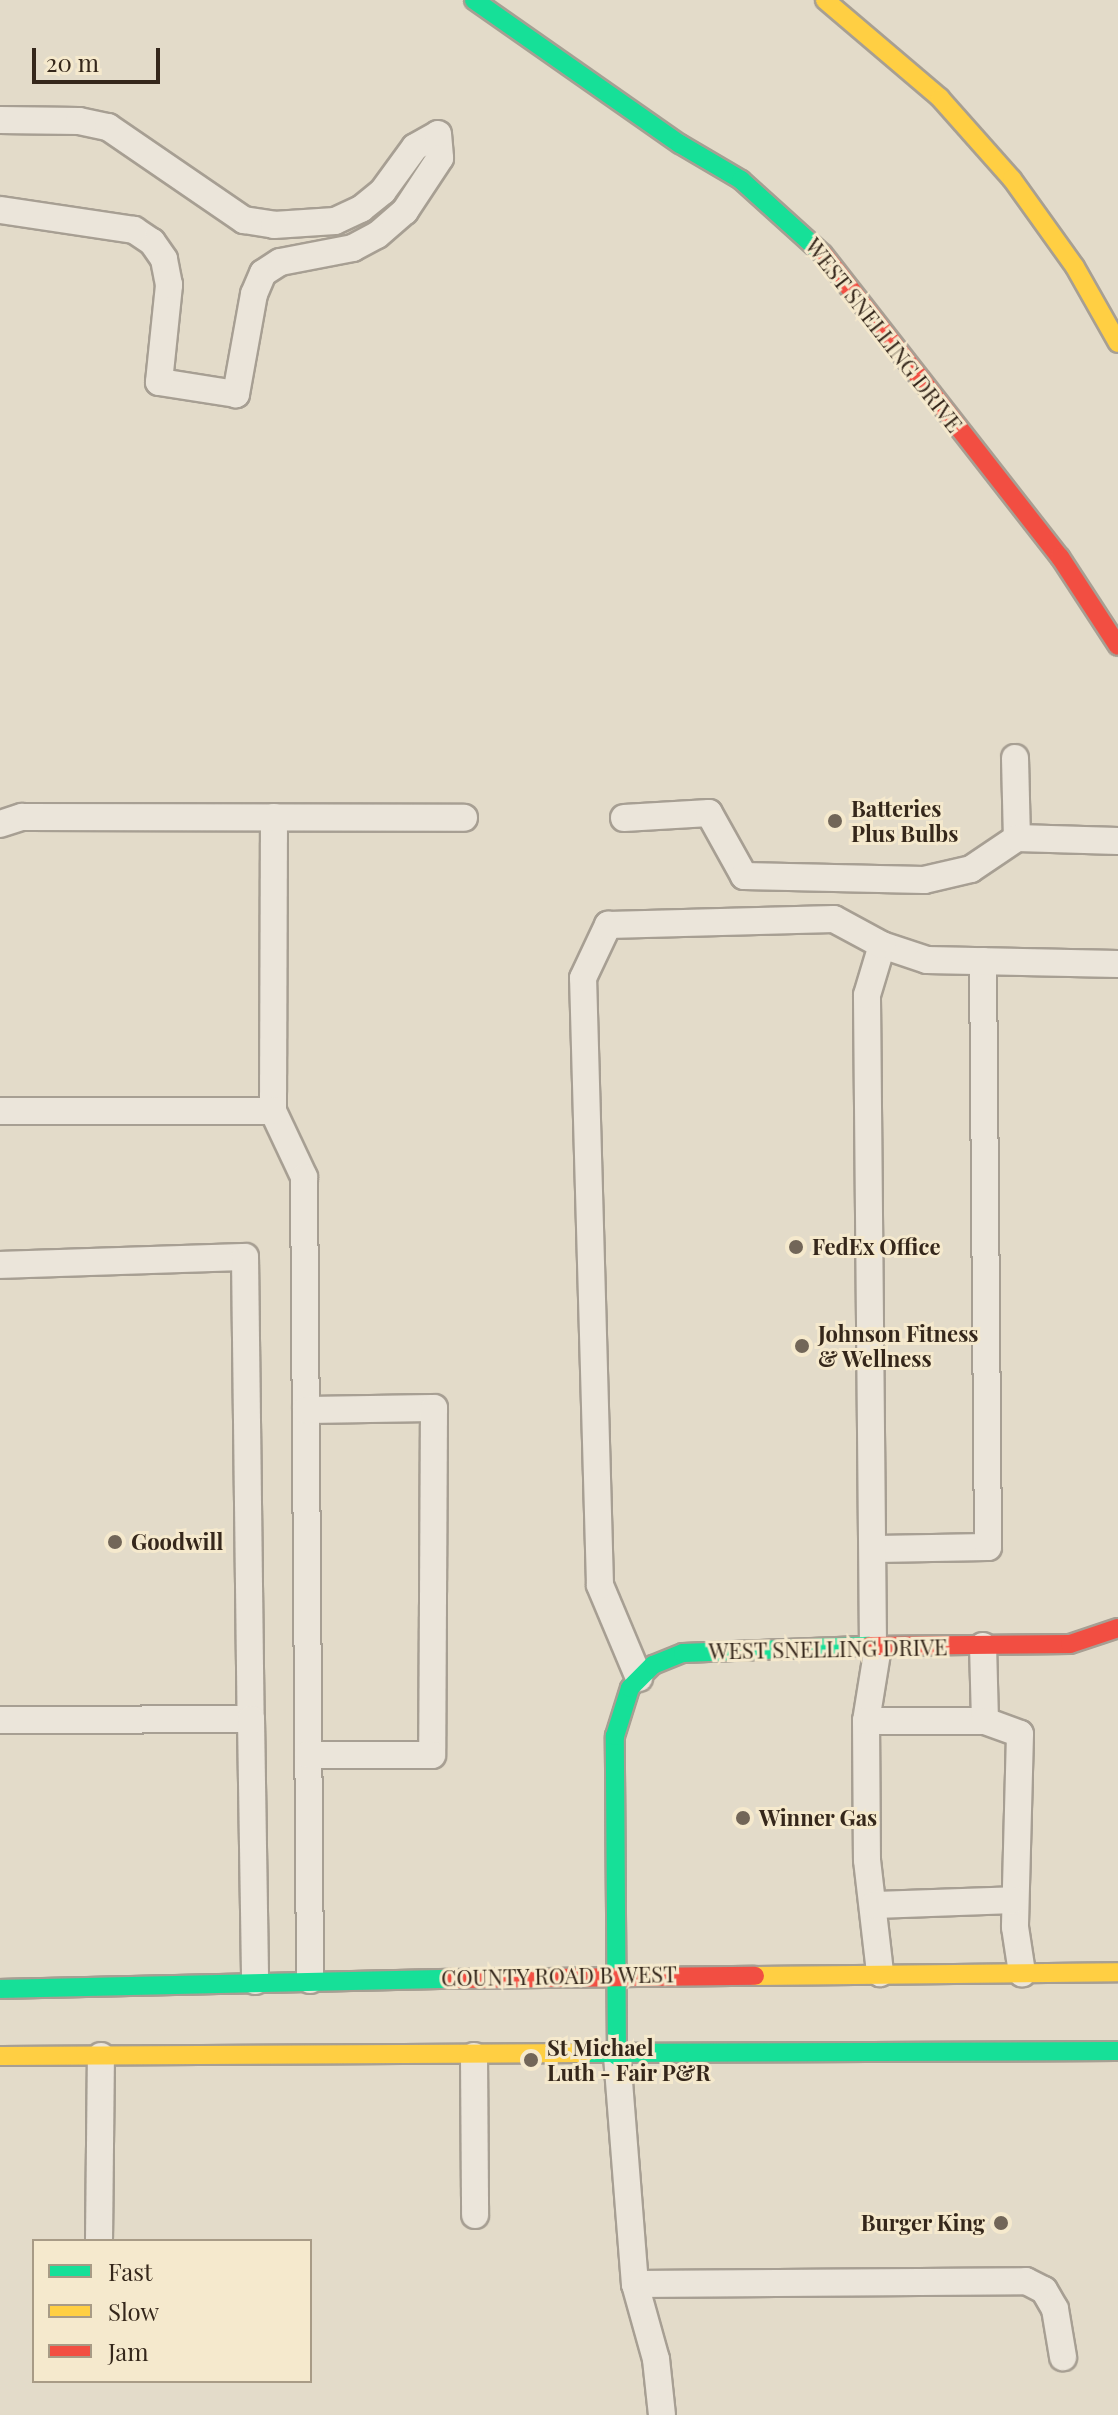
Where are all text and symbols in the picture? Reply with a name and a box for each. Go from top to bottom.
scale bar [36,32,164,82]
text: 20 m [46,46,99,78]
street label: WEST SNELLING DRIVE [800,233,968,437]
place label: Batteries Plus Bulbs [851,795,958,846]
marker: Batteries Plus Bulbs [826,812,844,830]
place label: FedEx Office [812,1234,941,1260]
marker: FedEx Office [787,1238,805,1256]
place label: Johnson Fitness & Wellness [818,1320,979,1372]
marker: Johnson Fitness & Wellness [793,1337,811,1355]
place label: Goodwill [131,1529,223,1555]
marker: Goodwill [106,1533,124,1551]
street label: WEST SNELLING DRIVE [708,1634,948,1664]
place label: Winner Gas [759,1805,878,1831]
marker: Winner Gas [734,1809,752,1827]
street label: COUNTY ROAD B WEST [440,1961,678,1991]
place label: St Michael Luth - Fair P&R [547,2034,711,2086]
marker: St Michael Luth - Fair P&R [522,2051,540,2069]
place label: Burger King [860,2210,985,2236]
marker: Burger King [992,2214,1010,2232]
legend [32,2239,312,2383]
text: Fast [108,2255,153,2287]
text: Slow [108,2295,159,2327]
text: Jam [108,2335,149,2367]

